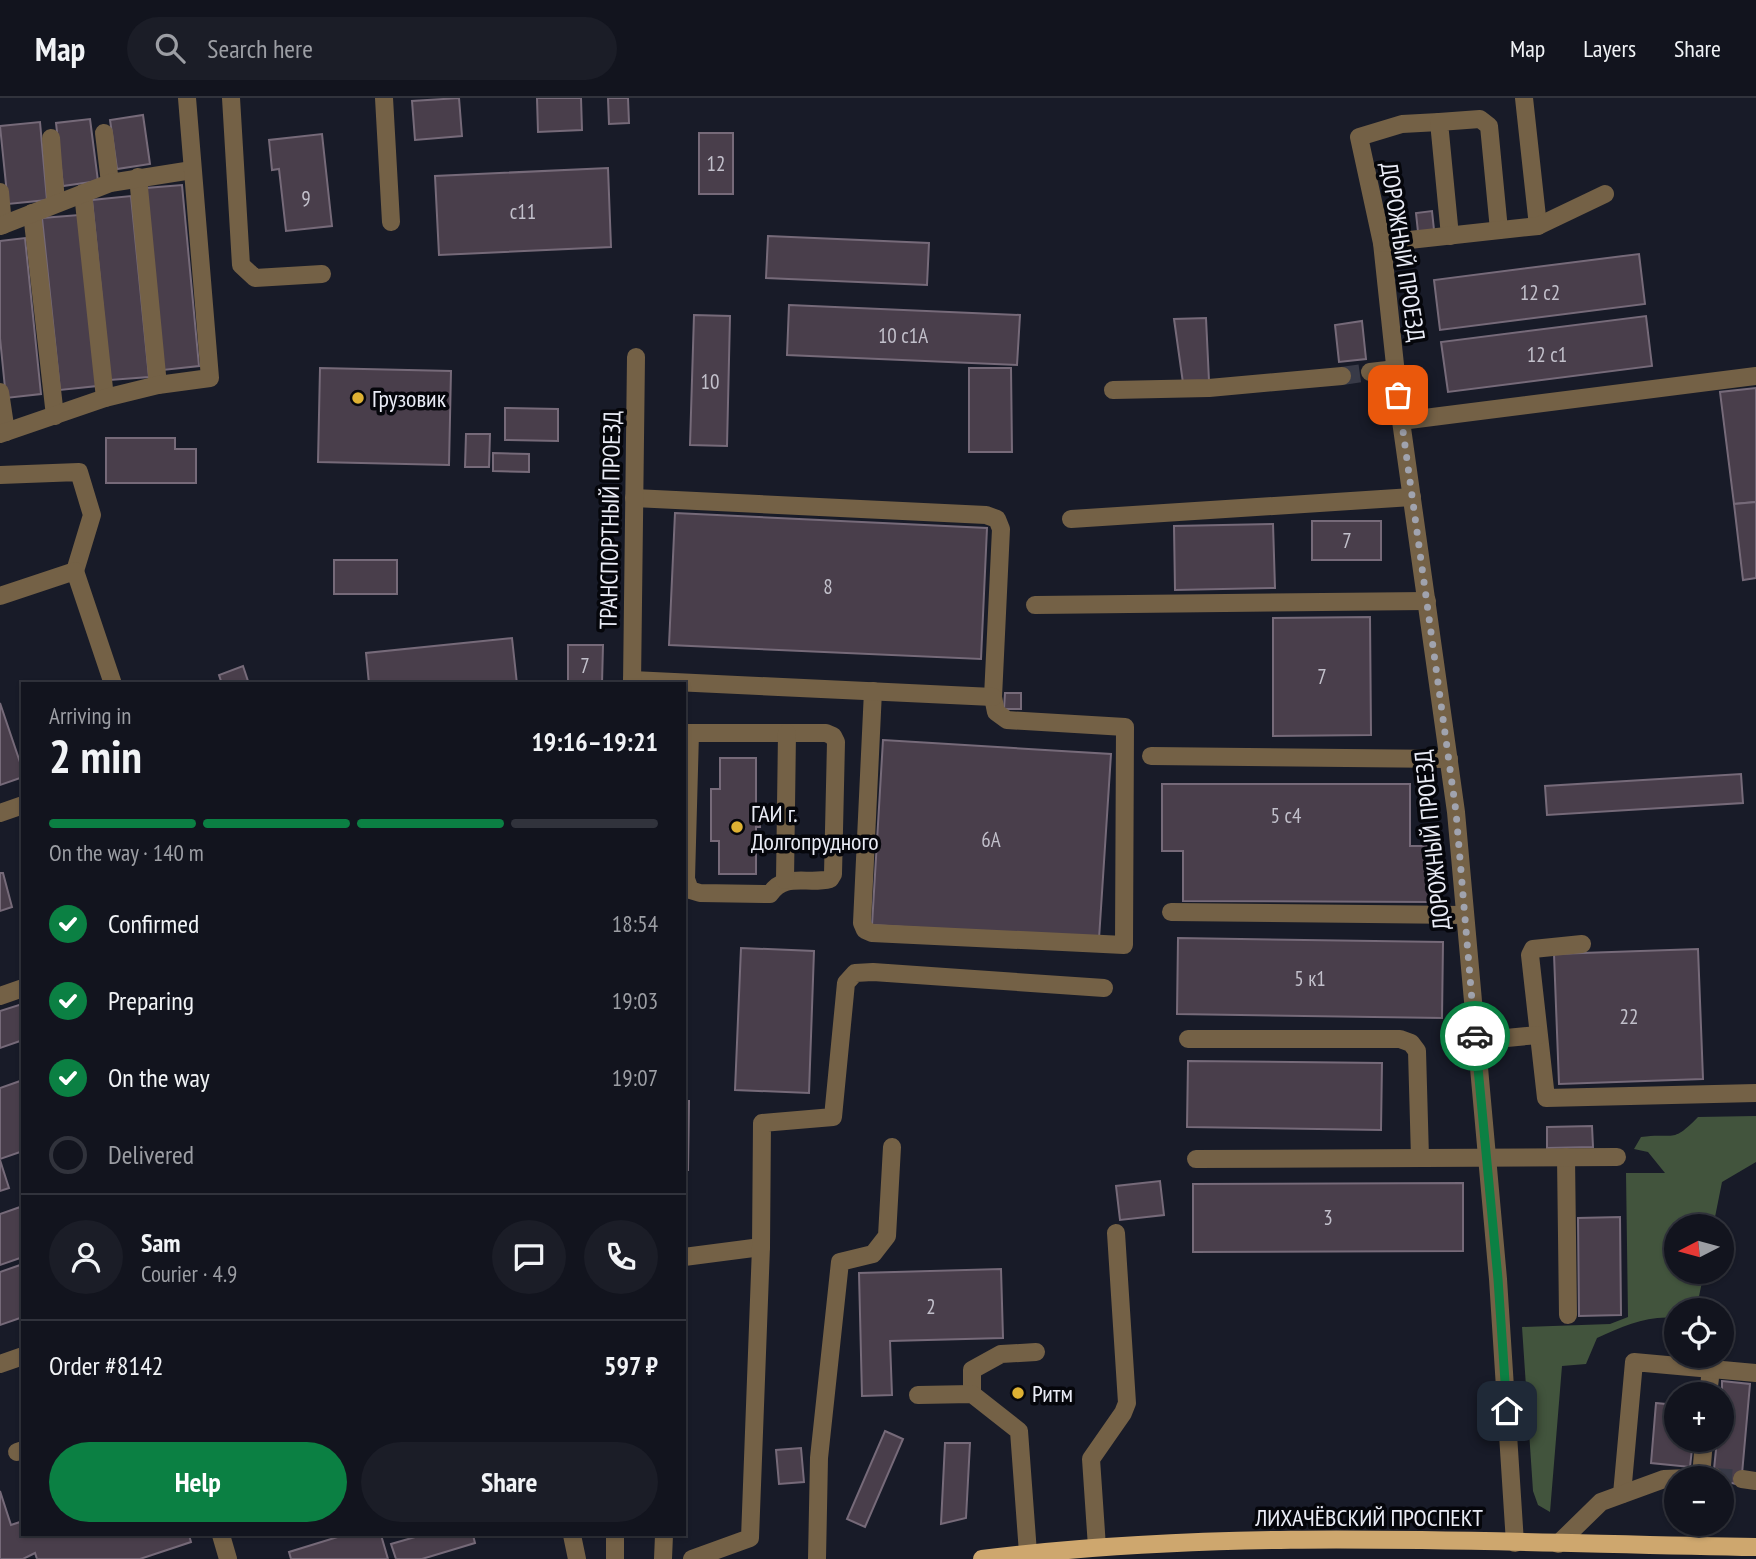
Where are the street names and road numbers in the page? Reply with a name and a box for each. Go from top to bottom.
street label: ДОРОЖНЫЙ ПРОЕЗД [1374,160,1432,344]
street label: ТРАНСПОРТНЫЙ ПРОЕЗД [593,410,627,630]
street label: ДОРОЖНЫЙ ПРОЕЗД [1407,749,1457,931]
street label: ЛИХАЧЁВСКИЙ ПРОСПЕКТ [1254,1502,1483,1533]

